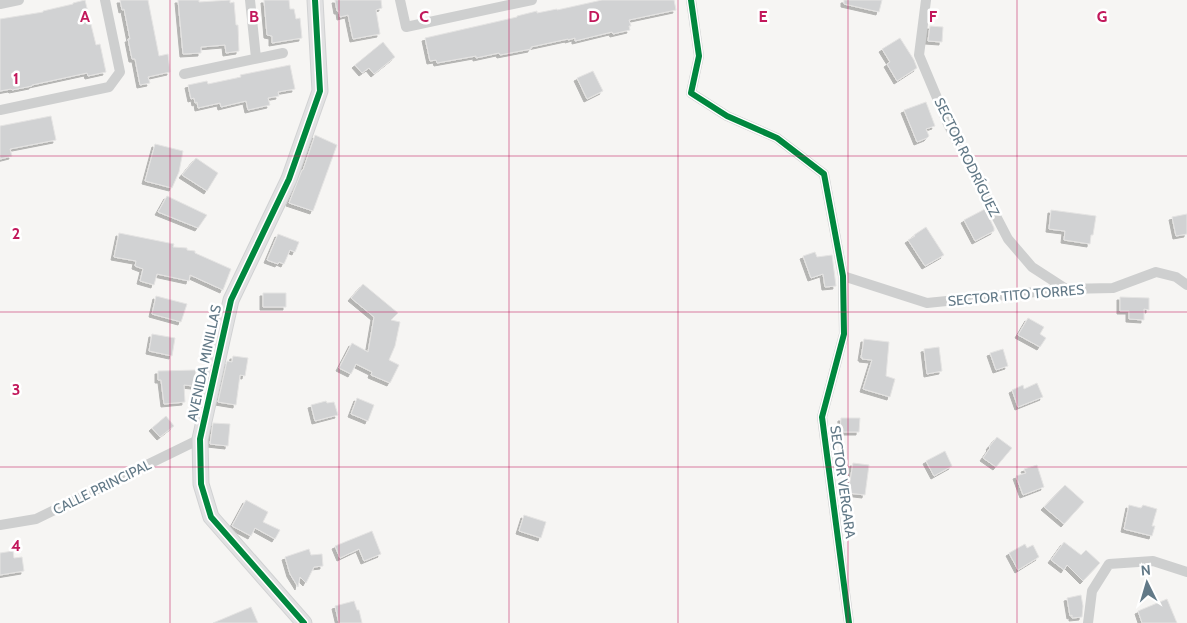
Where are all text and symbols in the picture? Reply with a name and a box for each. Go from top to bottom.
text: A [80,7,90,26]
text: B [249,7,259,26]
text: C [419,7,429,26]
text: D [588,7,600,26]
text: E [758,7,768,26]
text: F [929,7,938,26]
text: G [1097,7,1107,26]
text: 1 [13,69,19,88]
street label: SECTOR RODRÍGUEZ [930,94,1004,220]
text: 2 [12,224,20,243]
street label: SECTOR TITO TORRES [947,280,1085,310]
street label: AVENIDA MINILLAS [183,303,225,423]
text: 3 [12,380,20,399]
street label: SECTOR VERGARA [826,424,860,540]
street label: CALLE PRINCIPAL [50,455,154,519]
text: 4 [11,536,21,555]
north arrow [1122,558,1172,608]
text: N [1140,561,1152,579]

